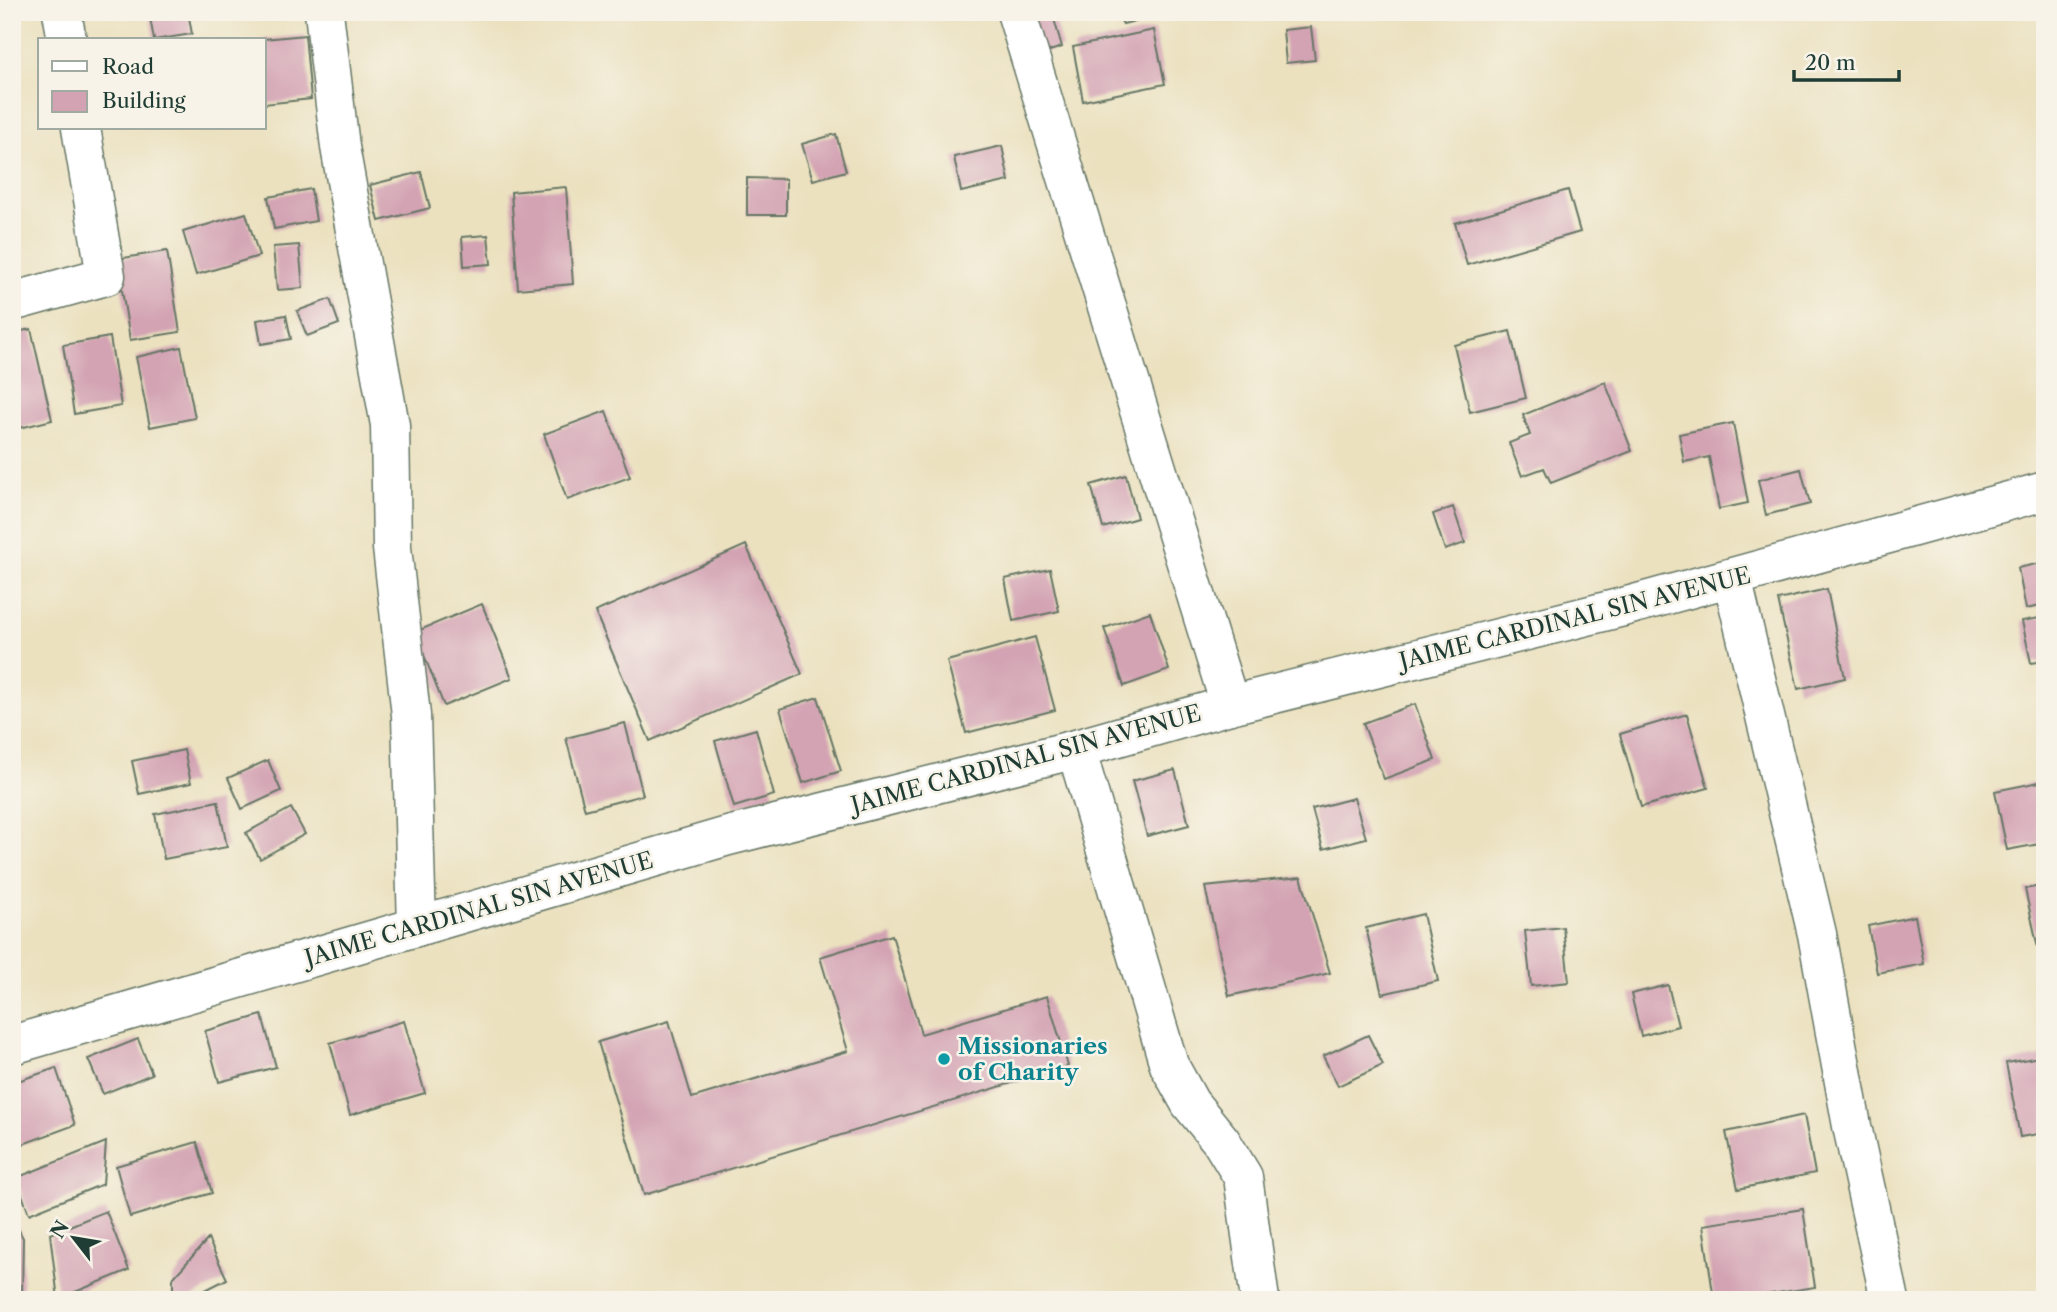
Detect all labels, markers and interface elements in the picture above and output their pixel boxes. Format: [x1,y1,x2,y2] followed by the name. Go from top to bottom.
[38,38,266,130] legend
[1794,38,1899,82] scale bar
[1805,50,1856,75] text: 20 m
[102,54,154,79] text: Road
[102,88,187,113] text: Building
[1393,561,1754,676] street label: JAIME CARDINAL SIN AVENUE
[845,699,1204,820] street label: JAIME CARDINAL SIN AVENUE
[299,846,656,973] street label: JAIME CARDINAL SIN AVENUE
[958,1032,1108,1086] place label: Missionaries of Charity
[936,1051,952,1067] marker: Missionaries of Charity
[38,1204,108,1274] north arrow
[46,1217,74,1243] text: N

